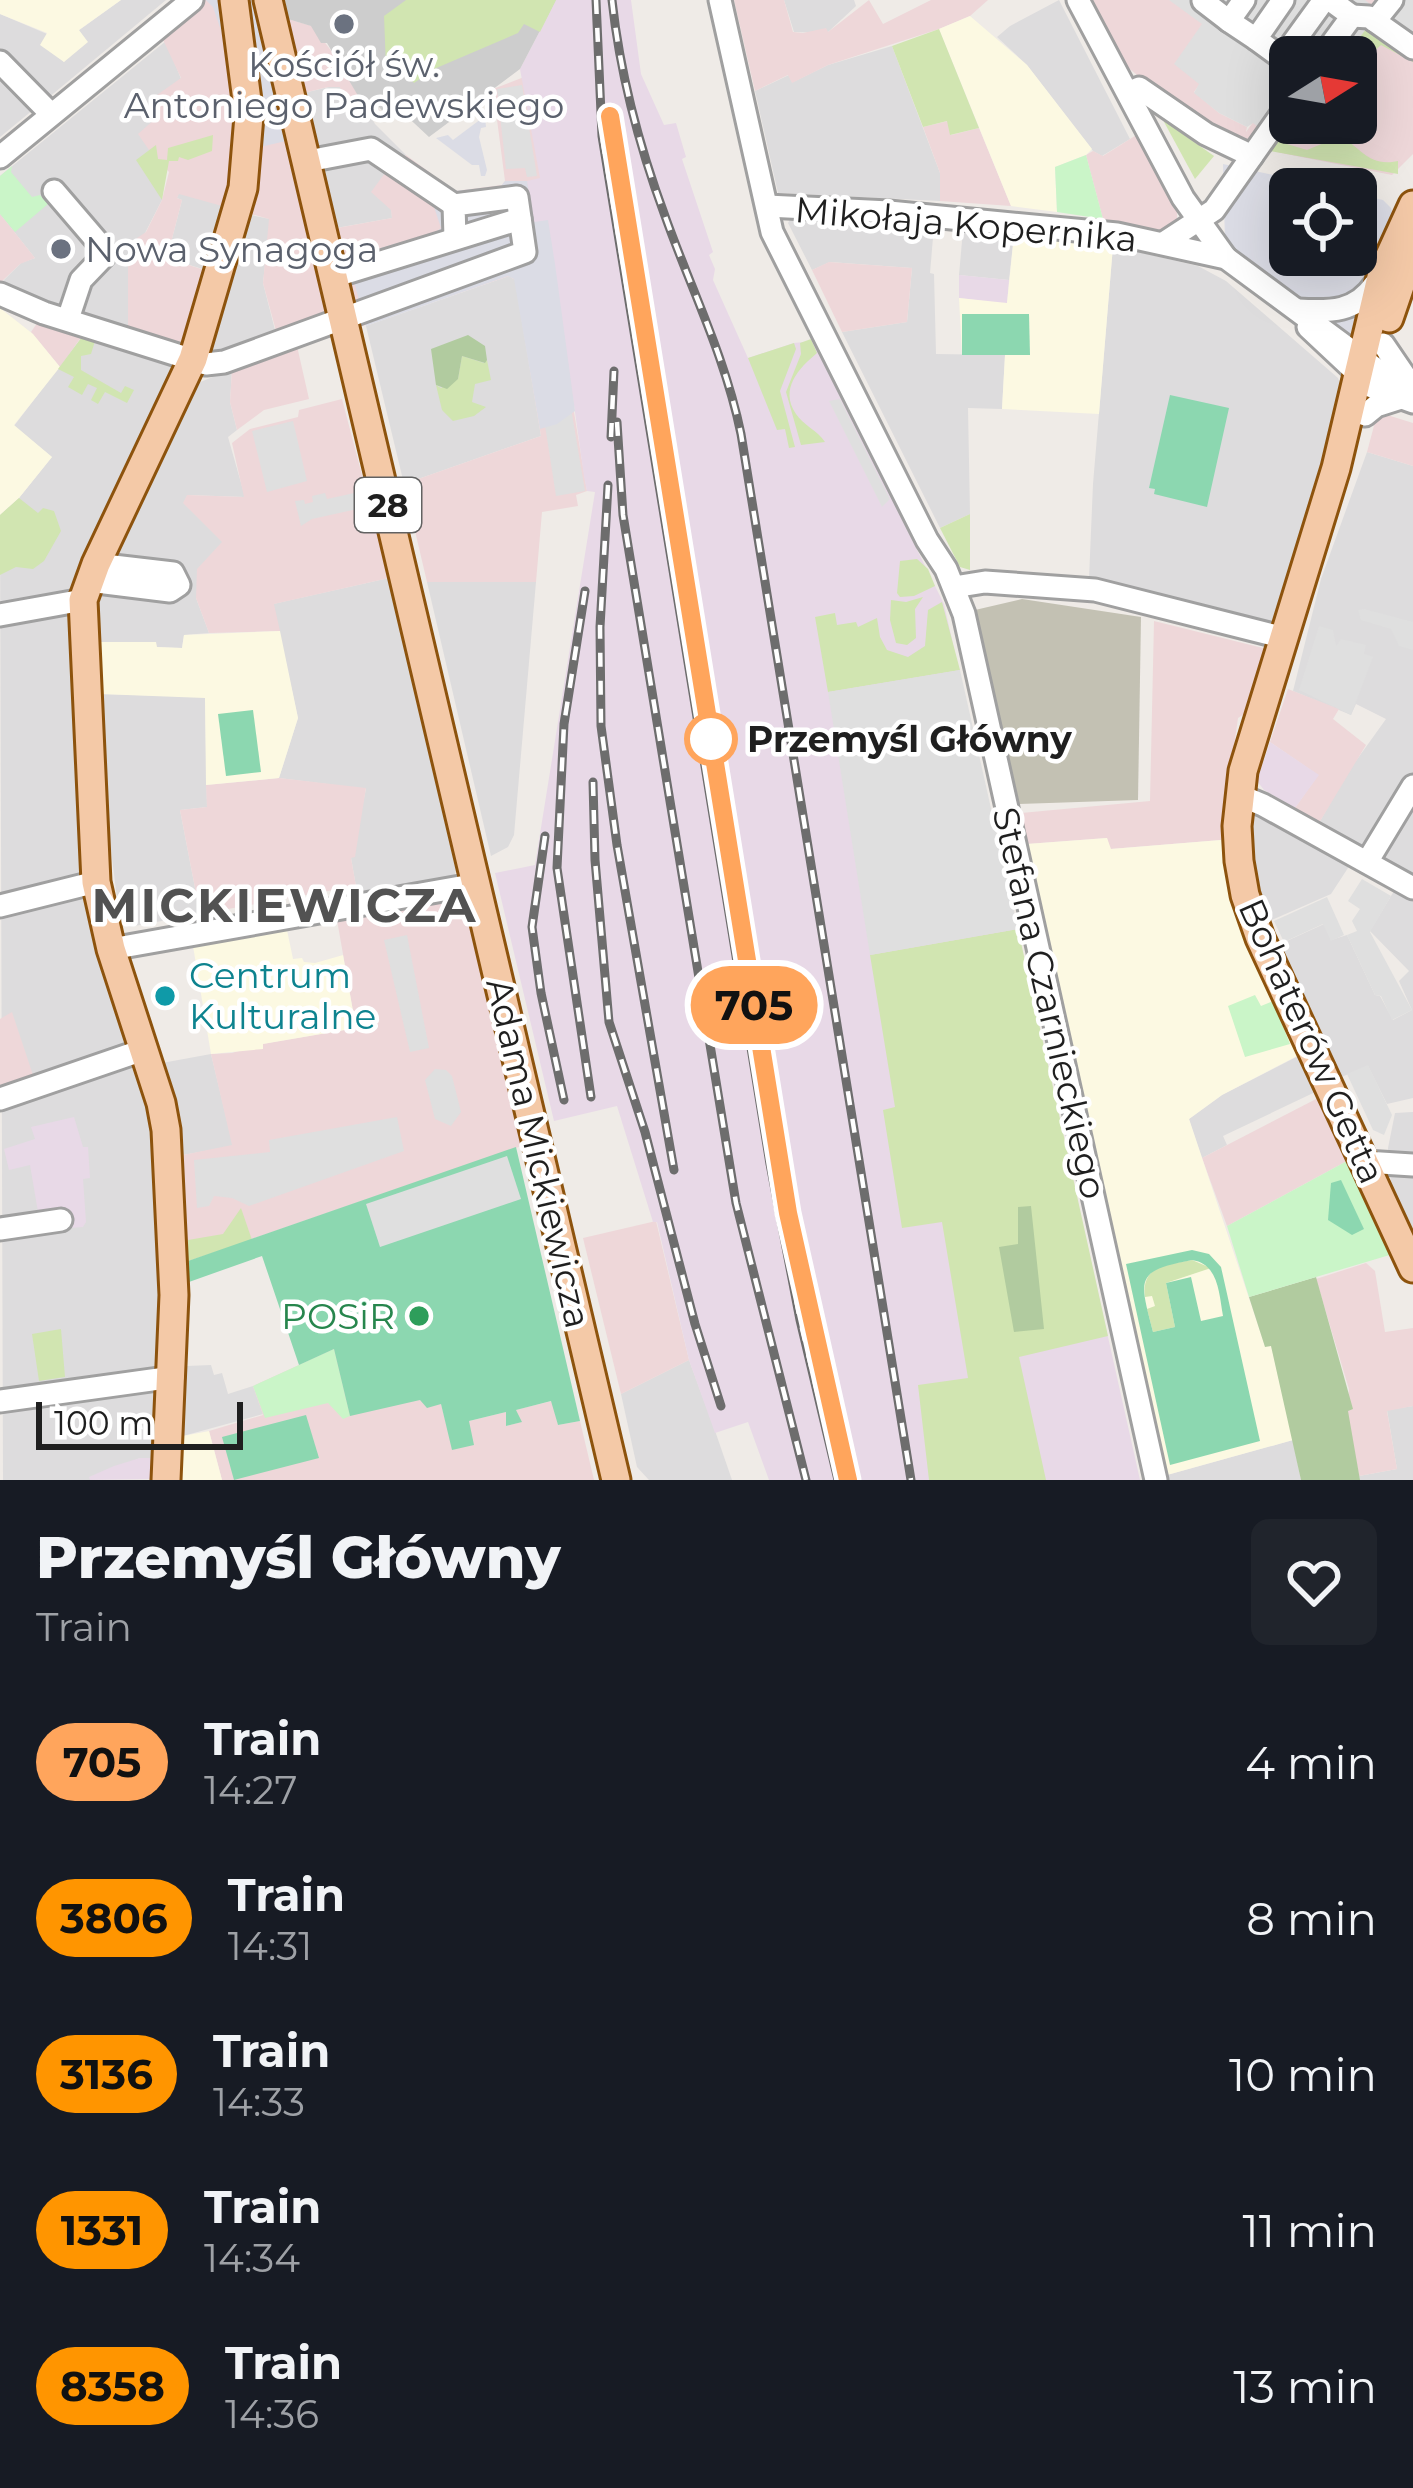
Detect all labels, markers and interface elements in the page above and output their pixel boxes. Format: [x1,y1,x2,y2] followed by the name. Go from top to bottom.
[331,11,357,37] marker: Kościół św. Antoniego Padewskiego
[1269,36,1377,144] north arrow
[1269,36,1377,276] map controls
[124,42,564,127] place label: Kościół św. Antoniego Padewskiego
[1269,168,1377,276] button: locate
[793,187,1139,261] street label: Mikołaja Kopernika
[85,227,378,271] place label: Nowa Synagoga
[48,236,74,262] marker: Nowa Synagoga
[355,478,421,532] road number: 28
[686,714,736,764] marker: Przemyśl Główny
[747,717,1072,761] place label: Przemyśl Główny
[984,803,1116,1203] street label: Stefana Czarnieckiego
[92,876,478,934] district label: MICKIEWICZA
[1229,892,1395,1190] street label: Bohaterów Getta
[189,953,376,1038] place label: Centrum Kulturalne
[685,966,823,1044] line badge: 705
[477,974,601,1332] street label: Adama Mickiewicza
[715,979,793,1031] text: 705
[152,983,178,1009] marker: Centrum Kulturalne
[281,1294,395,1338] place label: POSiR
[406,1303,432,1329] marker: POSiR
[36,1396,243,1449] scale bar
[54,1403,153,1443] text: 100 m
[1251,1519,1377,1645] button: heart
[36,1523,561,1592] text: Przemyśl Główny
[36,1603,132,1651] text: Train
[204,1711,321,1766] text: Train
[1245,1735,1377,1790] text: 4 min
[63,1736,141,1788] text: 705
[204,1766,297,1814] text: 14:27
[228,1867,345,1922] text: Train
[1246,1891,1377,1946] text: 8 min
[60,1892,168,1944] text: 3806
[228,1922,312,1970] text: 14:31
[213,2023,330,2078] text: Train
[1229,2047,1377,2102] text: 10 min
[60,2048,153,2100] text: 3136
[213,2078,305,2126] text: 14:33
[204,2179,321,2234] text: Train
[1242,2203,1377,2258] text: 11 min
[61,2204,143,2256] text: 1331
[204,2234,300,2282] text: 14:34
[225,2335,342,2390] text: Train
[1233,2359,1377,2414] text: 13 min
[60,2360,165,2412] text: 8358
[225,2390,319,2438] text: 14:36

